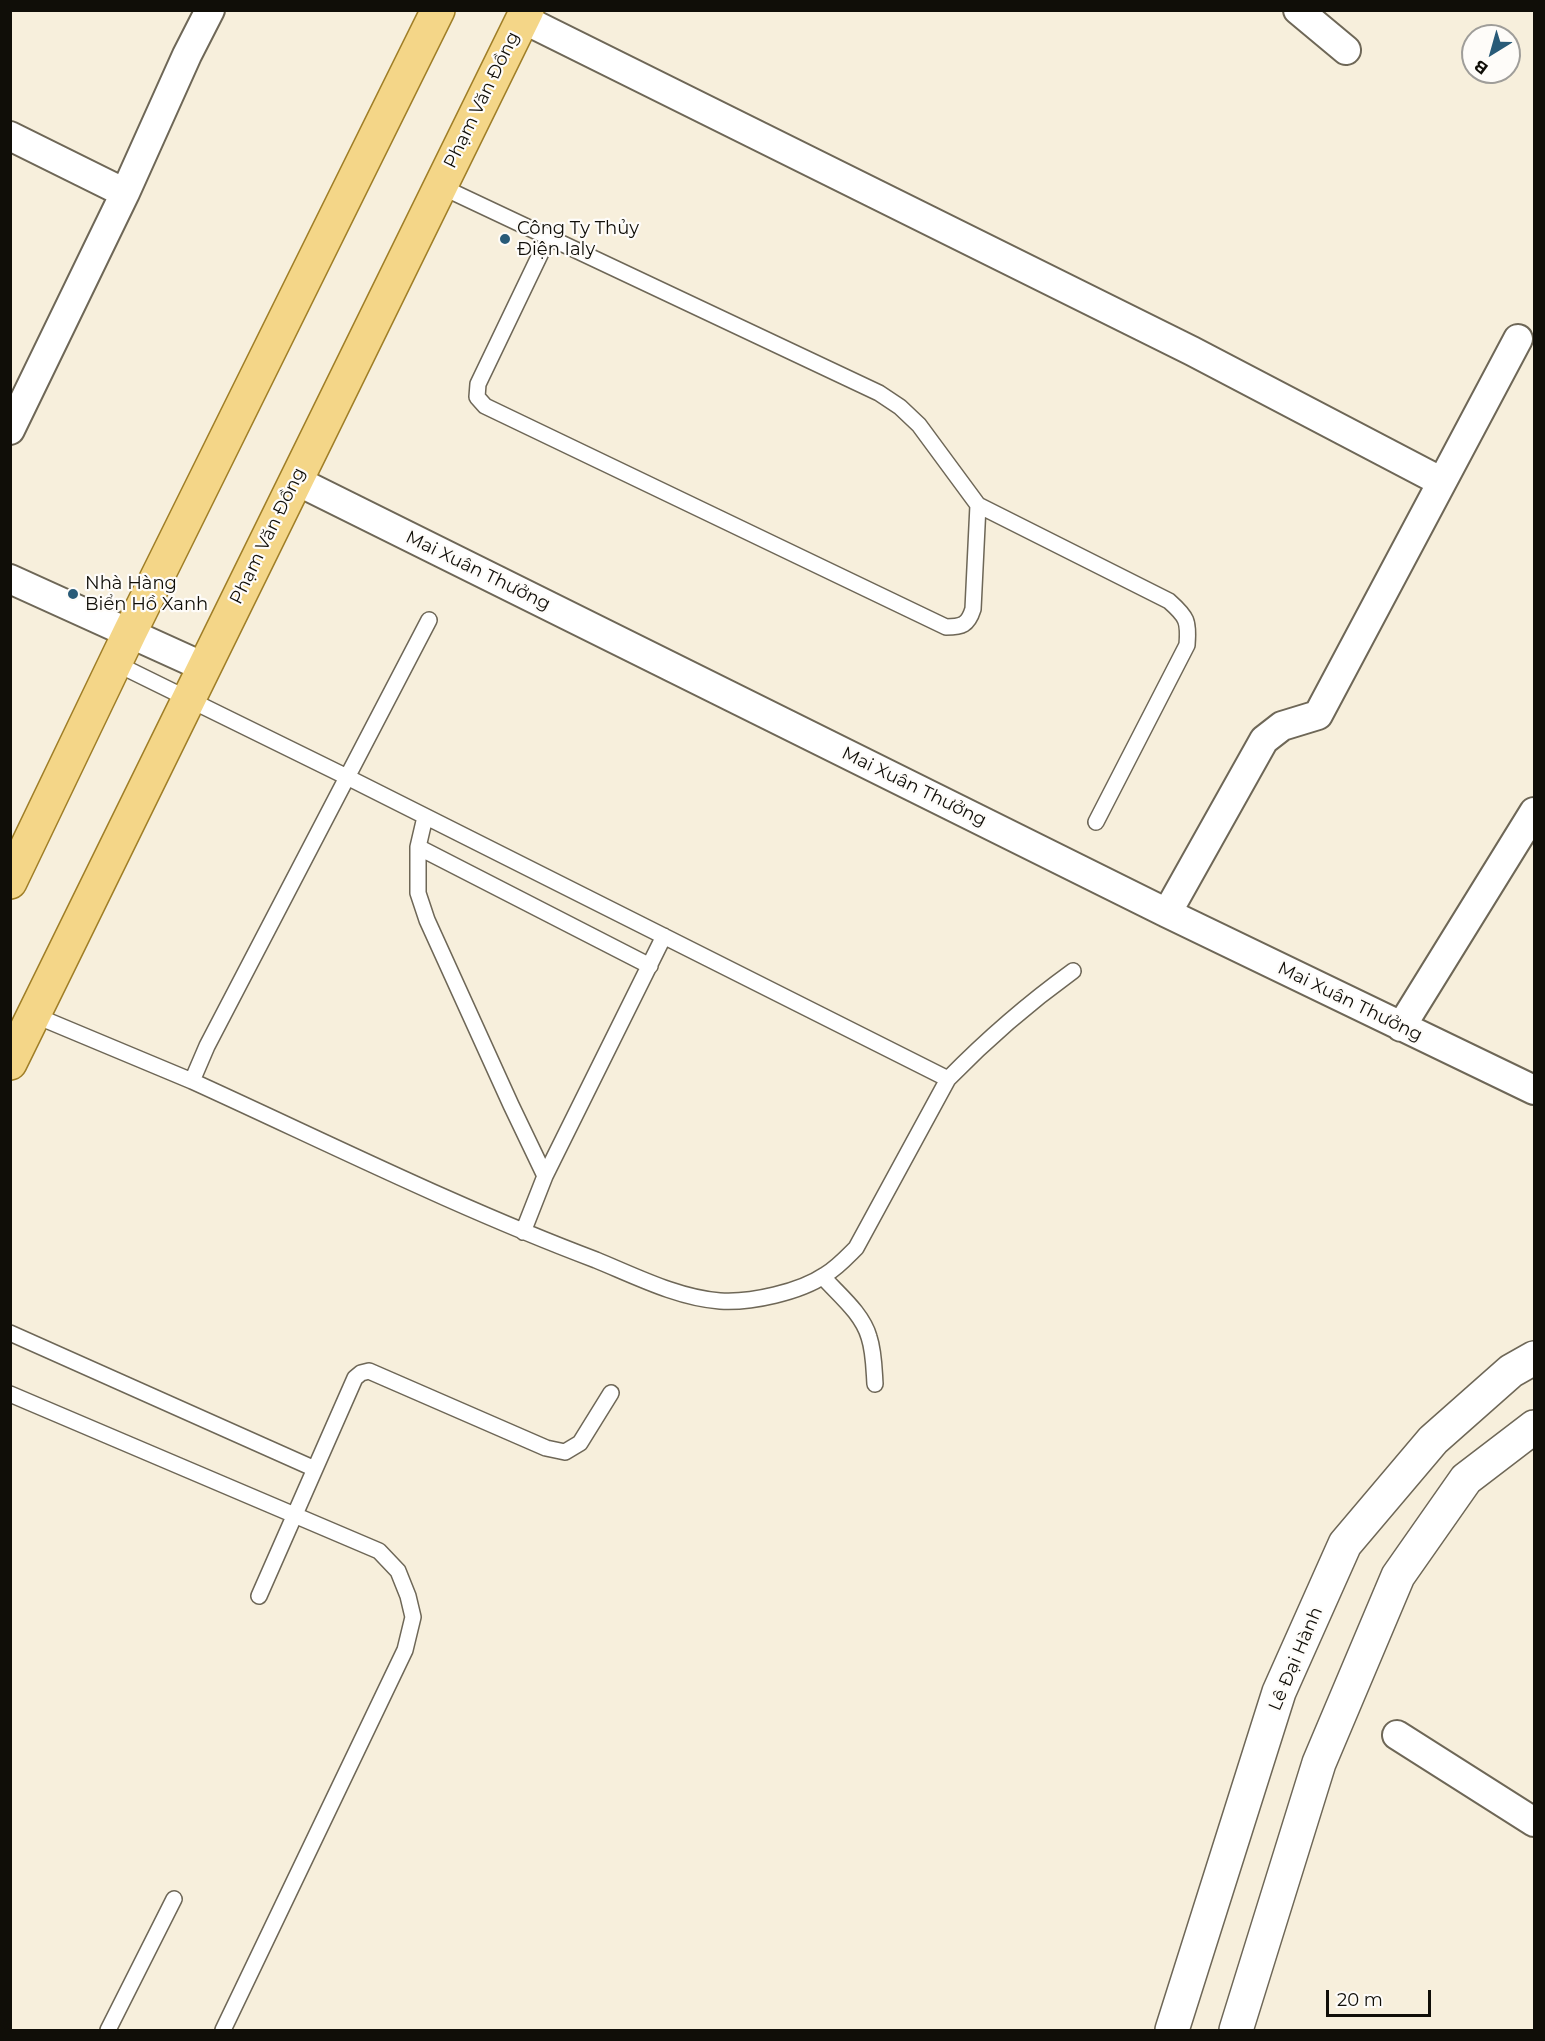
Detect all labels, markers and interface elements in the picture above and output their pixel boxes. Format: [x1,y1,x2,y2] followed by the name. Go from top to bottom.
[1461,24,1521,84] north arrow
[440,28,524,172] street label: Phạm Văn Đồng
[1470,56,1492,78] text: B
[517,218,639,260] place label: Công Ty Thủy Điện Ialy
[498,232,512,246] marker: Công Ty Thủy Điện Ialy
[226,464,310,608] street label: Phạm Văn Đồng
[402,527,554,615] street label: Mai Xuân Thưởng
[85,573,208,616] place label: Nhà Hàng Biển Hồ Xanh
[66,587,80,601] marker: Nhà Hàng Biển Hồ Xanh
[838,743,990,831] street label: Mai Xuân Thưởng
[1274,958,1426,1046] street label: Mai Xuân Thưởng
[1264,1604,1328,1714] street label: Lê Đại Hành
[1329,1978,1434,2016] scale bar
[1337,1989,1383,2011] text: 20 m

